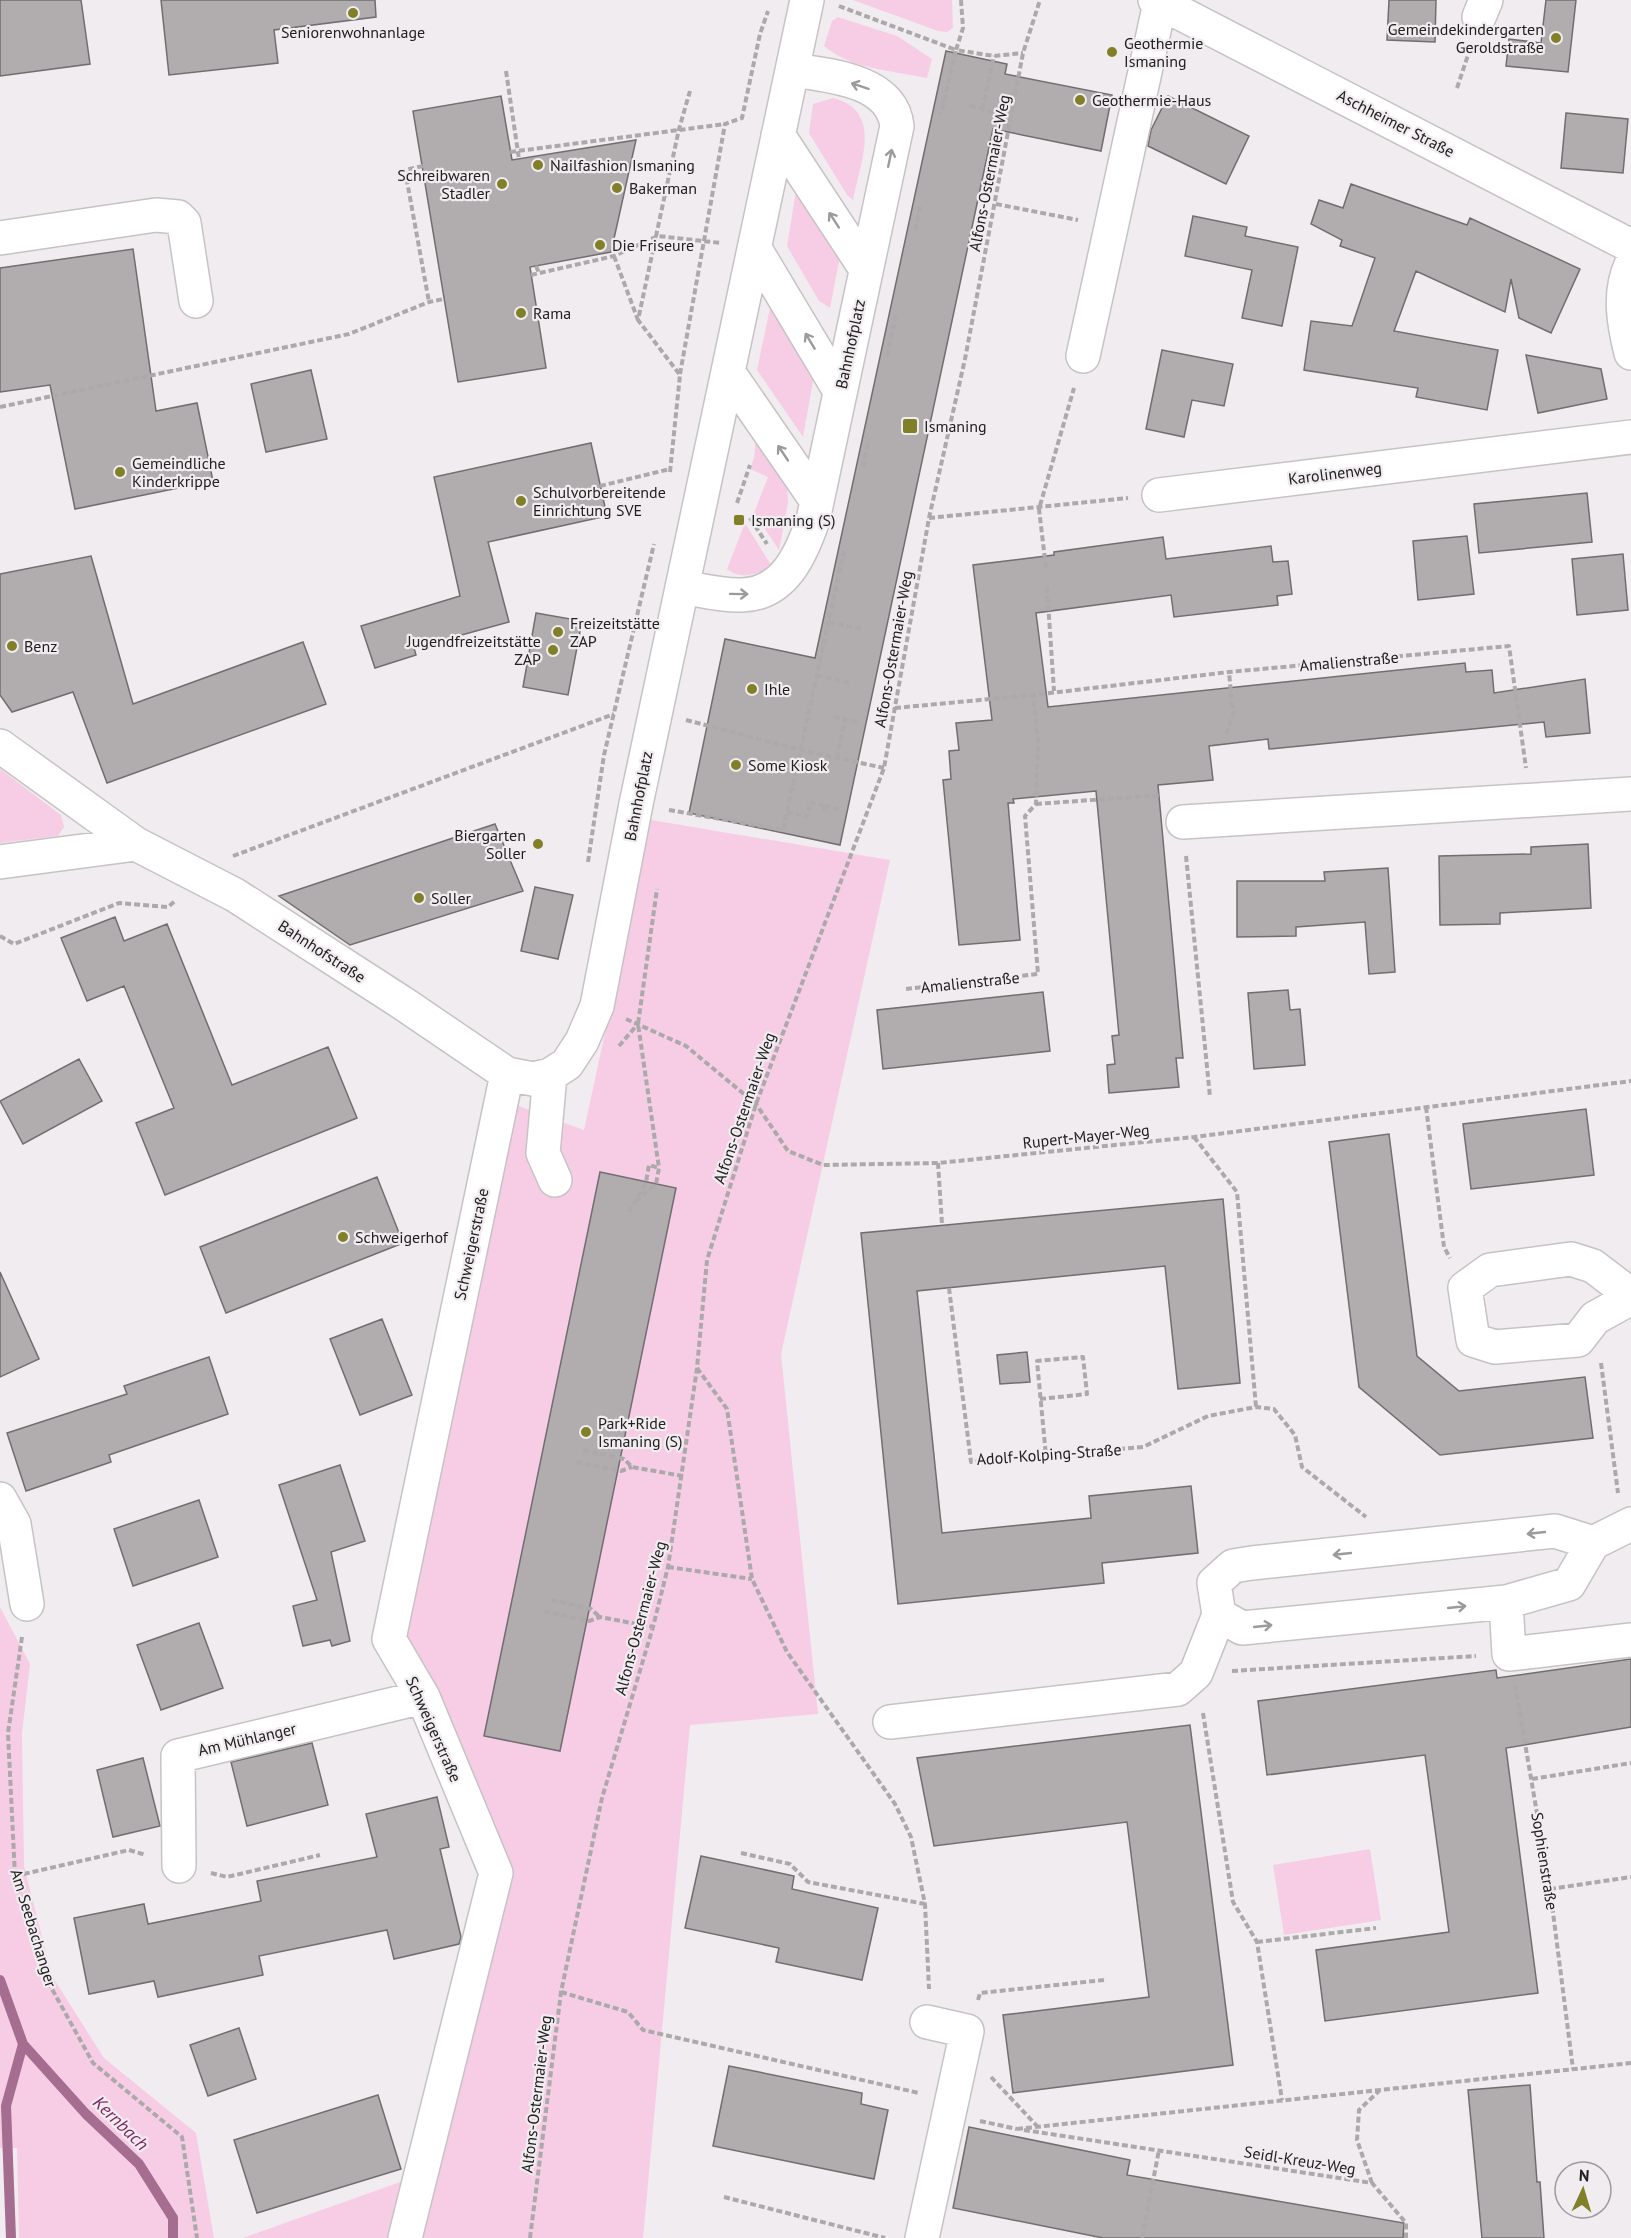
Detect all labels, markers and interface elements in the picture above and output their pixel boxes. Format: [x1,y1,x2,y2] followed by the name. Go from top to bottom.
[346,6,360,20] marker: Seniorenwohnanlage
[1388,19,1544,57] place label: Gemeindekindergarten Geroldstraße
[281,22,425,42] place label: Seniorenwohnanlage
[1549,31,1563,45] marker: Gemeindekindergarten Geroldstraße
[1124,33,1203,71] place label: Geothermie Ismaning
[1105,45,1119,59] marker: Geothermie Ismaning
[851,80,870,91] one-way arrow
[1334,85,1458,161] street label: Aschheimer Straße
[1092,90,1212,110] place label: Geothermie-Haus
[964,93,1014,253] street label: Alfons-Ostermaier-Weg
[1073,93,1087,107] marker: Geothermie-Haus
[884,148,896,167] one-way arrow
[550,155,695,175] place label: Nailfashion Ismaning
[531,158,545,172] marker: Nailfashion Ismaning
[397,165,491,203] place label: Schreibwaren Stadler
[495,177,509,191] marker: Schreibwaren Stadler
[629,178,697,198] place label: Bakerman
[610,181,624,195] marker: Bakerman
[828,212,840,229] one-way arrow
[612,235,694,255] place label: Die Friseure
[593,238,607,252] marker: Die Friseure
[831,297,869,391] street label: Bahnhofplatz
[533,303,571,323] place label: Rama
[514,306,528,320] marker: Rama
[803,333,815,350] one-way arrow
[924,416,987,436] place label: Ismaning
[901,417,919,435] marker: Ismaning
[777,444,790,461] one-way arrow
[132,453,226,491] place label: Gemeindliche Kinderkrippe
[1287,457,1383,489] street label: Karolinenweg
[113,465,127,479] marker: Gemeindliche Kinderkrippe
[533,482,666,520] place label: Schulvorbereitende Einrichtung SVE
[514,494,528,508] marker: Schulvorbereitende Einrichtung SVE
[751,510,835,530] place label: Ismaning (S)
[732,513,746,527] marker: Ismaning (S)
[869,569,917,729] street label: Alfons-Ostermaier-Weg
[729,588,749,600] one-way arrow
[570,613,660,651] place label: Freizeitstätte ZAP
[551,625,565,639] marker: Freizeitstätte ZAP
[406,631,541,669] place label: Jugendfreizeitstätte ZAP
[24,636,57,656] place label: Benz
[5,639,19,653] marker: Benz
[546,643,560,657] marker: Jugendfreizeitstätte ZAP
[1299,647,1399,675] street label: Amalienstraße
[764,679,790,699] place label: Ihle
[745,682,759,696] marker: Ihle
[620,749,656,843] street label: Bahnhofplatz
[748,755,828,775] place label: Some Kiosk
[729,758,743,772] marker: Some Kiosk
[454,825,527,863] place label: Biergarten Soller
[531,837,545,851] marker: Biergarten Soller
[431,888,472,908] place label: Soller
[412,891,426,905] marker: Soller
[275,915,369,987] street label: Bahnhofstraße
[920,967,1020,997] street label: Amalienstraße
[709,1030,779,1186] street label: Alfons-Ostermaier-Weg
[1021,1119,1151,1153] street label: Rupert-Mayer-Weg
[449,1186,493,1302] street label: Schweigerstraße
[355,1227,449,1247] place label: Schweigerhof
[336,1230,350,1244] marker: Schweigerhof
[598,1413,682,1451] place label: Park+Ride Ismaning (S)
[579,1425,593,1439] marker: Park+Ride Ismaning (S)
[976,1439,1122,1469] street label: Adolf-Kolping-Straße
[1527,1527,1547,1538] one-way arrow
[610,1539,670,1697] street label: Alfons-Ostermaier-Weg
[1333,1548,1353,1559] one-way arrow
[1447,1601,1466,1612] one-way arrow
[1252,1620,1272,1631] one-way arrow
[402,1673,466,1785] street label: Schweigerstraße
[196,1718,299,1760] street label: Am Mühlanger
[1527,1811,1563,1911] street label: Sophienstraße
[7,1866,62,1990] street label: Am Seebachanger
[516,2014,556,2174] street label: Alfons-Ostermaier-Weg
[88,2091,154,2155] water label: Kernbach
[1243,2141,1357,2179] street label: Seidl-Kreuz-Weg
[1553,2160,1613,2220] north arrow
[1578,2165,1590,2185] text: N

